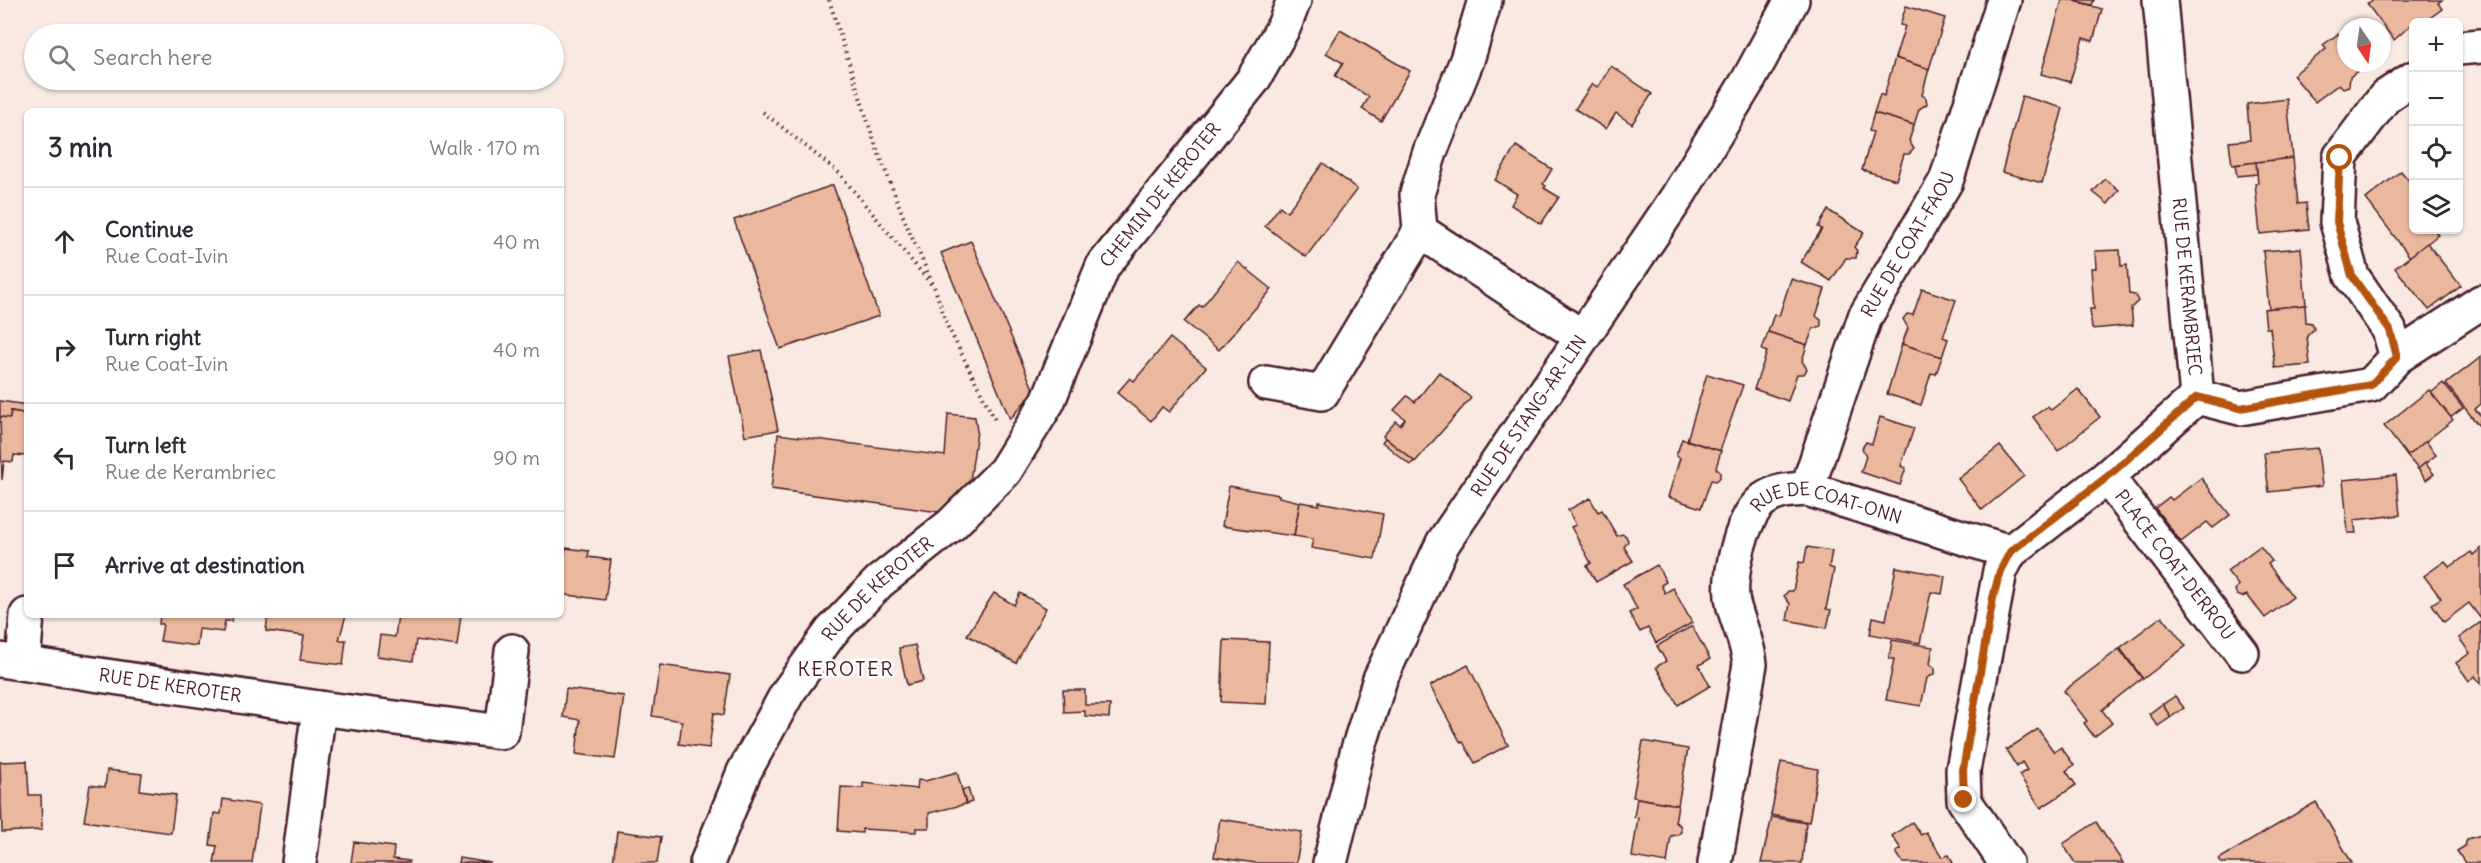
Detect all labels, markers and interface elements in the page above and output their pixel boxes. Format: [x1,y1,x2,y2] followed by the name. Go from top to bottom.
[2337,18,2391,72] north arrow
[2409,18,2463,234] map controls
[2409,18,2463,72] button: +
[24,24,564,90] search box
[45,41,78,74] icon: search
[93,43,212,71] text: Search here
[2409,72,2463,126] button: −
[1094,117,1225,272] street label: CHEMIN DE KEROTER
[2409,126,2463,180] button: locate
[48,131,113,164] text: 3 min
[429,135,540,160] text: Walk · 170 m
[2326,144,2352,170] route start
[1855,169,1959,321] street label: RUE DE COAT-FAOU
[2409,180,2463,234] button: layers
[2167,197,2207,377] street label: RUE DE KERAMBRIEC
[105,215,194,243] text: Continue
[48,225,81,258] icon: ahead
[493,229,540,254] text: 40 m
[105,243,228,268] text: Rue Coat-Ivin
[105,323,201,351] text: Turn right
[1466,331,1591,501] street label: RUE DE STANG-AR-LIN
[48,333,81,366] icon: right
[493,337,540,362] text: 40 m
[105,351,228,376] text: Rue Coat-Ivin
[105,431,186,459] text: Turn left
[48,441,81,474] icon: left
[493,445,540,470] text: 90 m
[105,459,276,484] text: Rue de Kerambriec
[1745,477,1905,529] text: RUE DE COAT-ONN
[2110,485,2240,645] street label: PLACE COAT-DERROU
[1752,505,1910,533] street label: RUE DE COAT-ONN
[816,531,938,645] street label: RUE DE KEROTER
[48,549,81,582] icon: arrive
[105,551,305,579] text: Arrive at destination
[798,656,894,681] district label: KEROTER
[97,663,243,707] street label: RUE DE KEROTER
[1950,786,1976,812] route end

